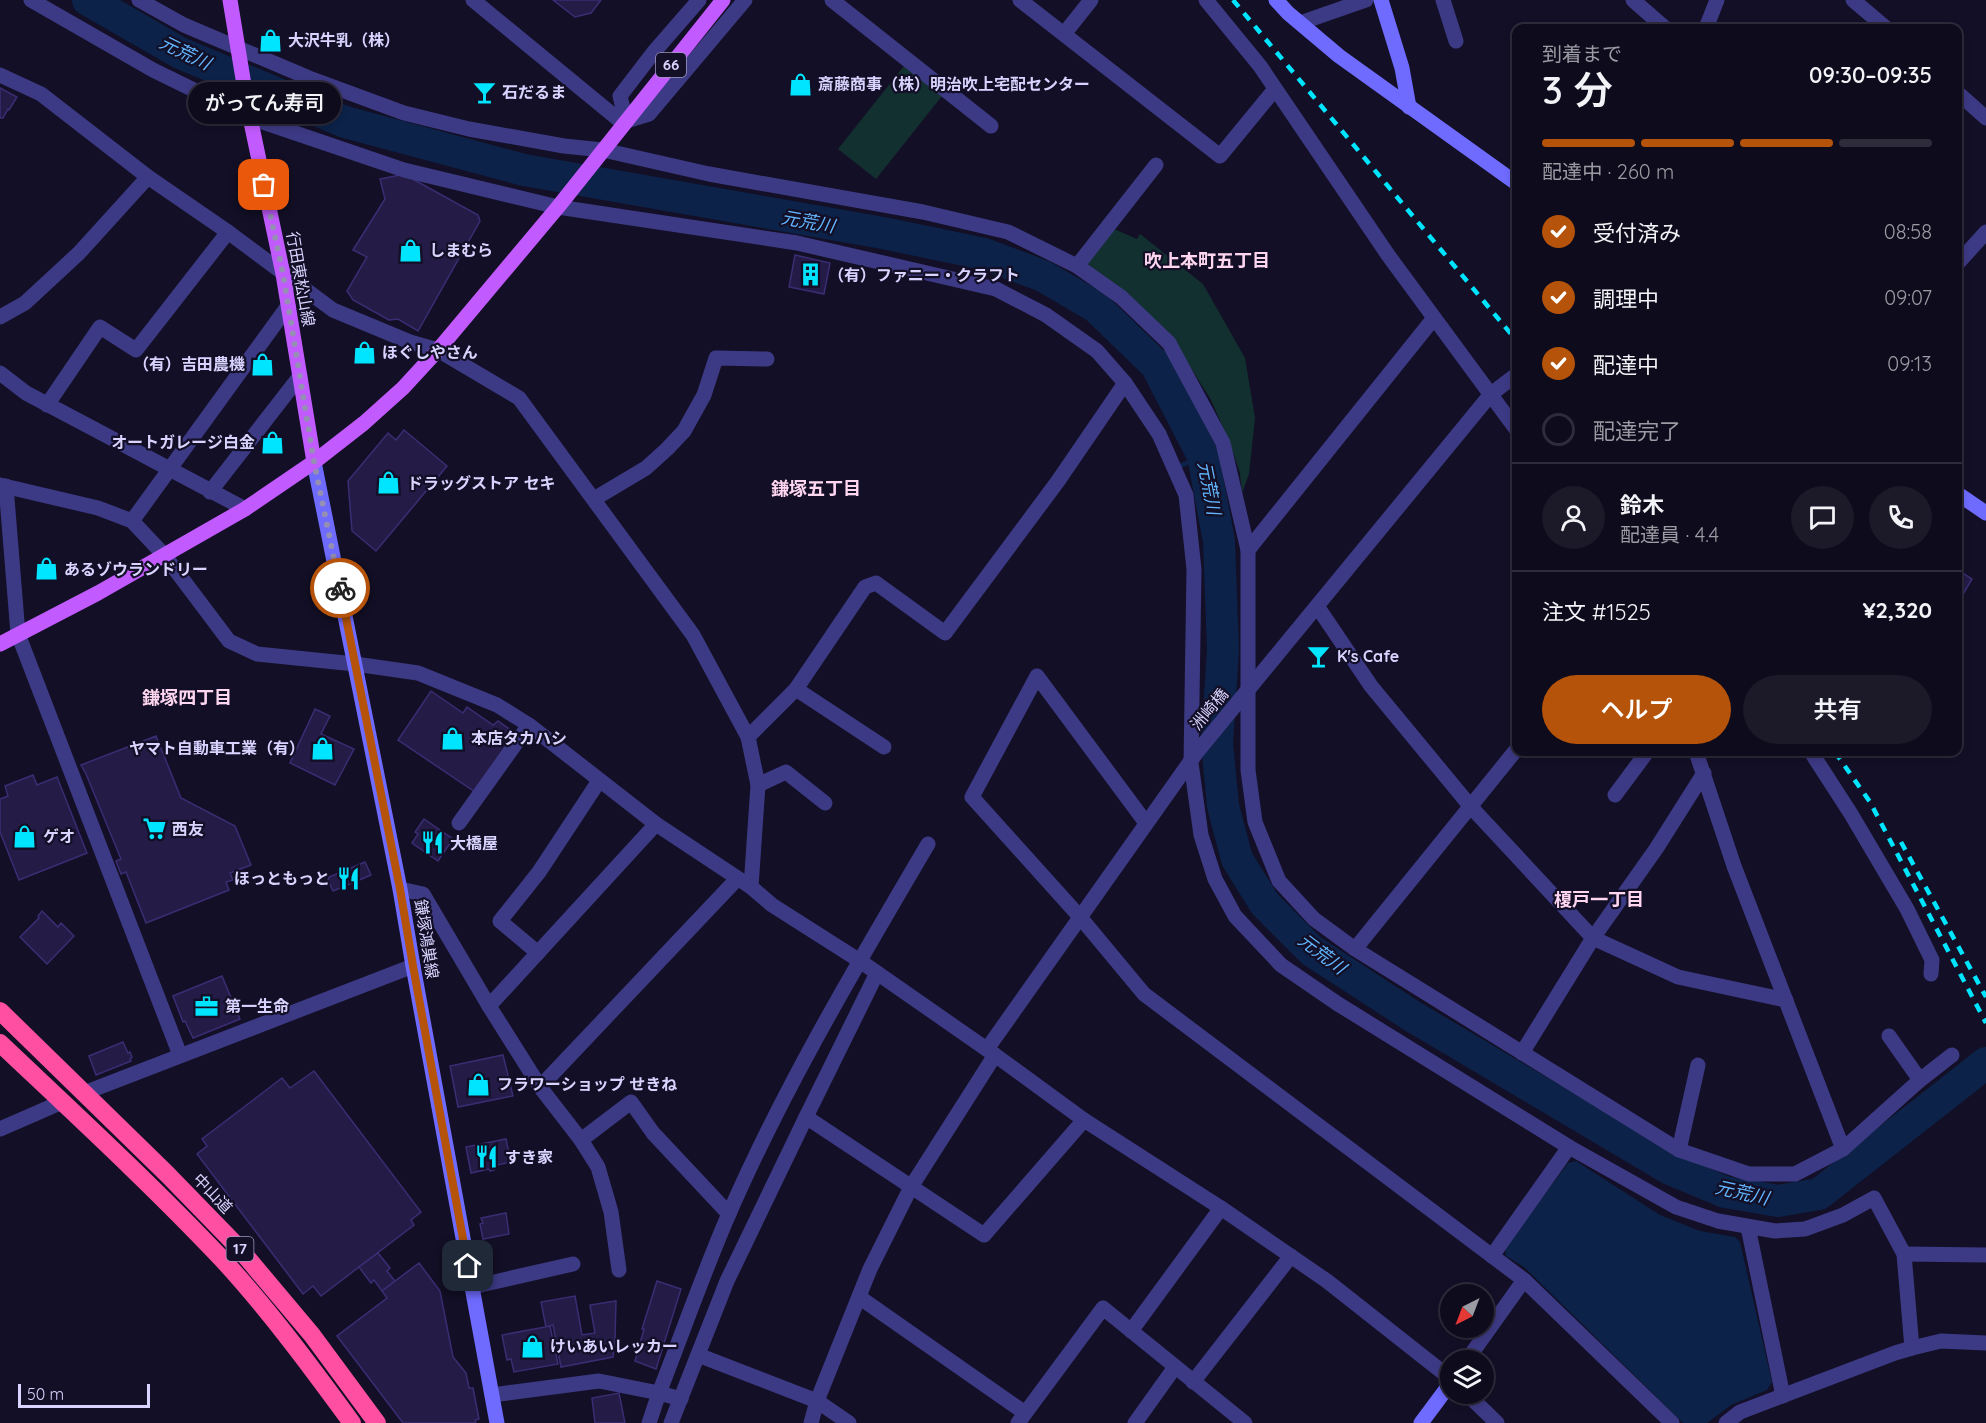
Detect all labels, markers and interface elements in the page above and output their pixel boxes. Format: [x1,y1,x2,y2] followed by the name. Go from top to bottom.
[257,27,283,53] shop icon: 大沢牛乳（株）
[156,30,216,76] water label: 元荒川
[288,30,400,50] place label: 大沢牛乳（株）
[1542,41,1622,66] text: 到着まで
[656,53,686,77] road number: 66
[1809,61,1932,89] text: 09:30–09:35
[1542,65,1613,114] text: 3 分
[787,71,813,97] shop icon: 斎藤商事（株）明治吹上宅配センター
[818,74,1090,94] place label: 斎藤商事（株）明治吹上宅配センター
[471,79,497,105] bar icon: 石だるま
[502,82,566,102] place label: 石だるま
[188,83,340,125] callout: がってん寿司
[205,90,324,115] text: がってん寿司
[238,159,289,210] pin
[1542,159,1674,184] text: 配達中 · 260 m
[247,168,280,201] icon: bag
[780,205,839,238] water label: 元荒川
[1542,215,1575,248] icon: check
[1593,219,1681,247] text: 受付済み
[1884,219,1932,244] text: 08:58
[283,230,319,328] street label: 行田東松山線
[398,237,424,263] shop icon: しまむら
[429,240,493,260] place label: しまむら
[1144,249,1270,272] district label: 吹上本町五丁目
[797,262,823,288] building icon: （有）ファニー・クラフト
[828,265,1020,285] place label: （有）ファニー・クラフト
[1542,281,1575,314] icon: check
[1593,285,1659,313] text: 調理中
[1884,285,1932,310] text: 09:07
[351,339,377,365] shop icon: ほぐしやさん
[382,342,478,362] place label: ほぐしやさん
[1542,347,1575,380] icon: check
[250,351,276,377] shop icon: （有）吉田農機
[1593,351,1659,379] text: 配達中
[1887,351,1932,376] text: 09:13
[133,354,245,374] place label: （有）吉田農機
[1593,417,1681,445] text: 配達完了
[260,429,286,455] shop icon: オートガレージ白金
[111,432,255,452] place label: オートガレージ白金
[1193,459,1226,519] water label: 元荒川
[376,470,402,496] shop icon: ドラッグストア セキ
[407,473,555,493] place label: ドラッグストア セキ
[771,477,861,500] district label: 鎌塚五丁目
[1542,486,1605,549] button: person
[1791,486,1854,549] button: chat
[1869,486,1932,549] button: phone
[1620,491,1664,519] text: 鈴木
[1620,522,1719,547] text: 配達員 · 4.4
[33,556,59,582] shop icon: あるゾウランドリー
[310,558,370,618] courier
[64,559,208,579] place label: あるゾウランドリー
[324,572,357,605] icon: bike
[1862,596,1932,624] text: ¥2,320
[1542,598,1651,626] text: 注文 #1525
[1306,643,1332,669] bar icon: K's Cafe
[1337,646,1399,666] place label: K's Cafe
[1542,675,1731,744] button: ヘルプ
[1743,675,1932,744] button: 共有
[1186,684,1232,734] street label: 洲崎橋
[142,686,232,709] district label: 鎌塚四丁目
[440,725,466,751] shop icon: 本店タカハシ
[471,728,567,748] place label: 本店タカハシ
[310,735,336,761] shop icon: ヤマト自動車工業（有）
[129,738,305,758] place label: ヤマト自動車工業（有）
[141,816,167,842] supermarket icon: 西友
[172,819,204,839] place label: 西友
[12,823,38,849] shop icon: ゲオ
[43,826,75,846] place label: ゲオ
[419,830,445,856] restaurant icon: 大橋屋
[450,833,498,853] place label: 大橋屋
[335,865,361,891] restaurant icon: ほっともっと
[234,868,330,888] place label: ほっともっと
[1554,888,1644,911] district label: 榎戸一丁目
[411,898,443,980] street label: 鎌塚鴻巣線
[1294,928,1352,980] water label: 元荒川
[194,993,220,1019] office icon: 第一生命
[225,996,289,1016] place label: 第一生命
[466,1071,492,1097] shop icon: フラワーショップ せきね
[497,1074,677,1094] place label: フラワーショップ せきね
[474,1144,500,1170] restaurant icon: すき家
[505,1147,553,1167] place label: すき家
[189,1169,237,1217] street label: 中山道
[1713,1175,1773,1210] water label: 元荒川
[226,1237,254,1261] road number: 17
[442,1240,493,1291] pin
[451,1249,484,1282] icon: home
[1440,1284,1494,1338] north arrow
[1440,1284,1494,1404] map controls
[519,1333,545,1359] shop icon: けいあいレッカー
[550,1336,678,1356] place label: けいあいレッカー
[1440,1350,1494,1404] button: layers
[18,1381,150,1408] scale bar
[27,1384,64,1404] text: 50 m

